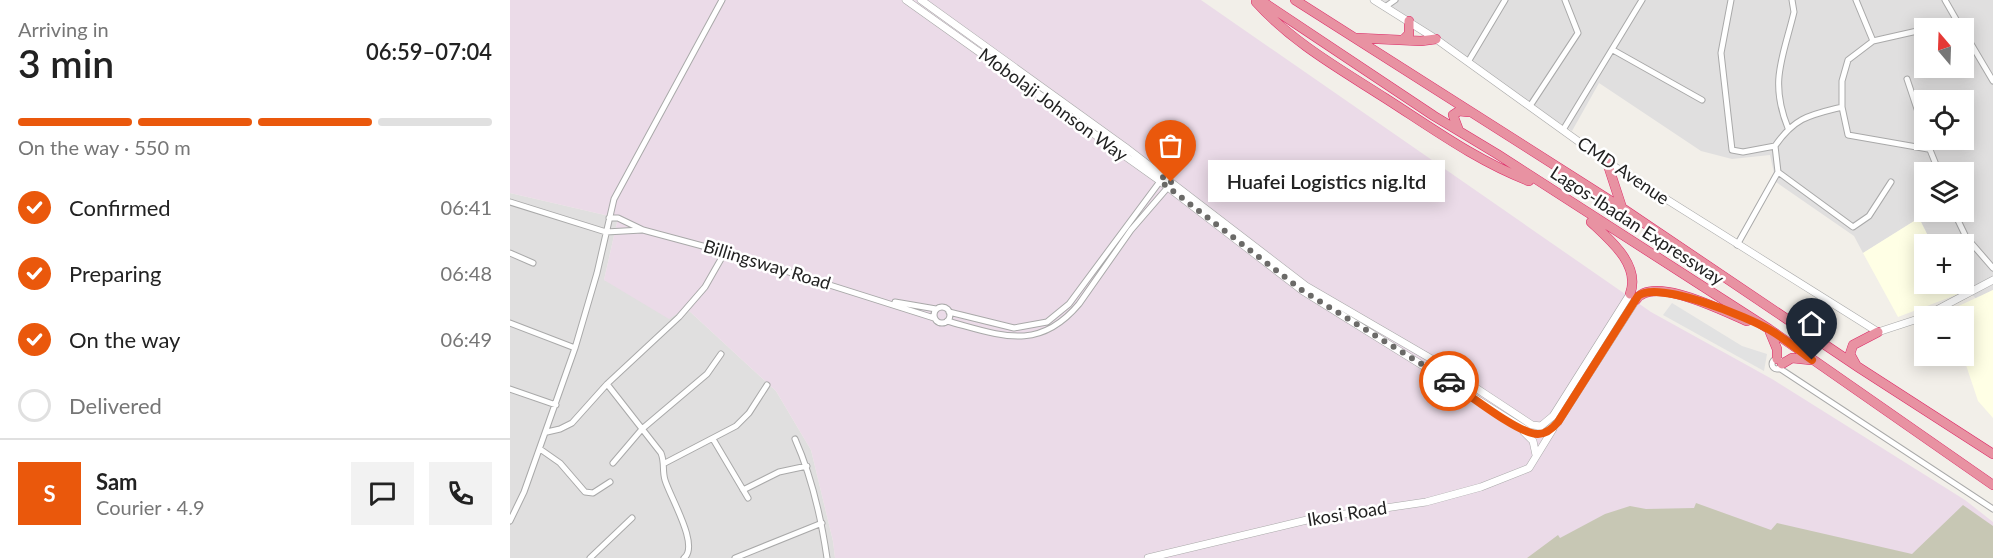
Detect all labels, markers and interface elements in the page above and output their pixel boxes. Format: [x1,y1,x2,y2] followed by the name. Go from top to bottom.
[18,17,109,41] text: Arriving in
[1914,18,1974,78] north arrow
[1914,18,1974,366] map controls
[366,38,492,65] text: 06:59–07:04
[18,40,114,86] text: 3 min
[975,43,1133,166] street label: Mobolaji Johnson Way
[1914,90,1974,150] button: locate
[1145,120,1196,182] pin
[1154,129,1187,162] icon: bag
[1573,131,1674,209] street label: CMD Avenue
[18,135,191,159] text: On the way · 550 m
[1207,161,1444,203] callout: Huafei Logistics nig.ltd
[1547,161,1729,290] street label: Lagos-Ibadan Expressway
[1914,162,1974,222] button: layers
[1227,169,1426,193] text: Huafei Logistics nig.ltd
[18,191,51,224] icon: check
[69,194,171,221] text: Confirmed
[441,195,492,219] text: 06:41
[701,234,834,294] street label: Billingsway Road
[1914,234,1974,294] button: +
[18,257,51,290] icon: check
[69,260,161,287] text: Preparing
[441,261,492,285] text: 06:48
[1786,298,1837,360] pin
[1914,306,1974,366] button: −
[1795,307,1828,340] icon: home
[18,323,51,356] icon: check
[69,326,180,353] text: On the way
[441,327,492,351] text: 06:49
[1419,351,1479,411] courier
[1433,365,1466,398] icon: car
[69,392,162,419] text: Delivered
[351,462,414,525] button: chat
[429,462,492,525] button: phone
[96,468,138,495] text: Sam
[43,480,56,507] text: S
[96,495,205,519] text: Courier · 4.9
[1305,496,1388,530] street label: Ikosi Road

